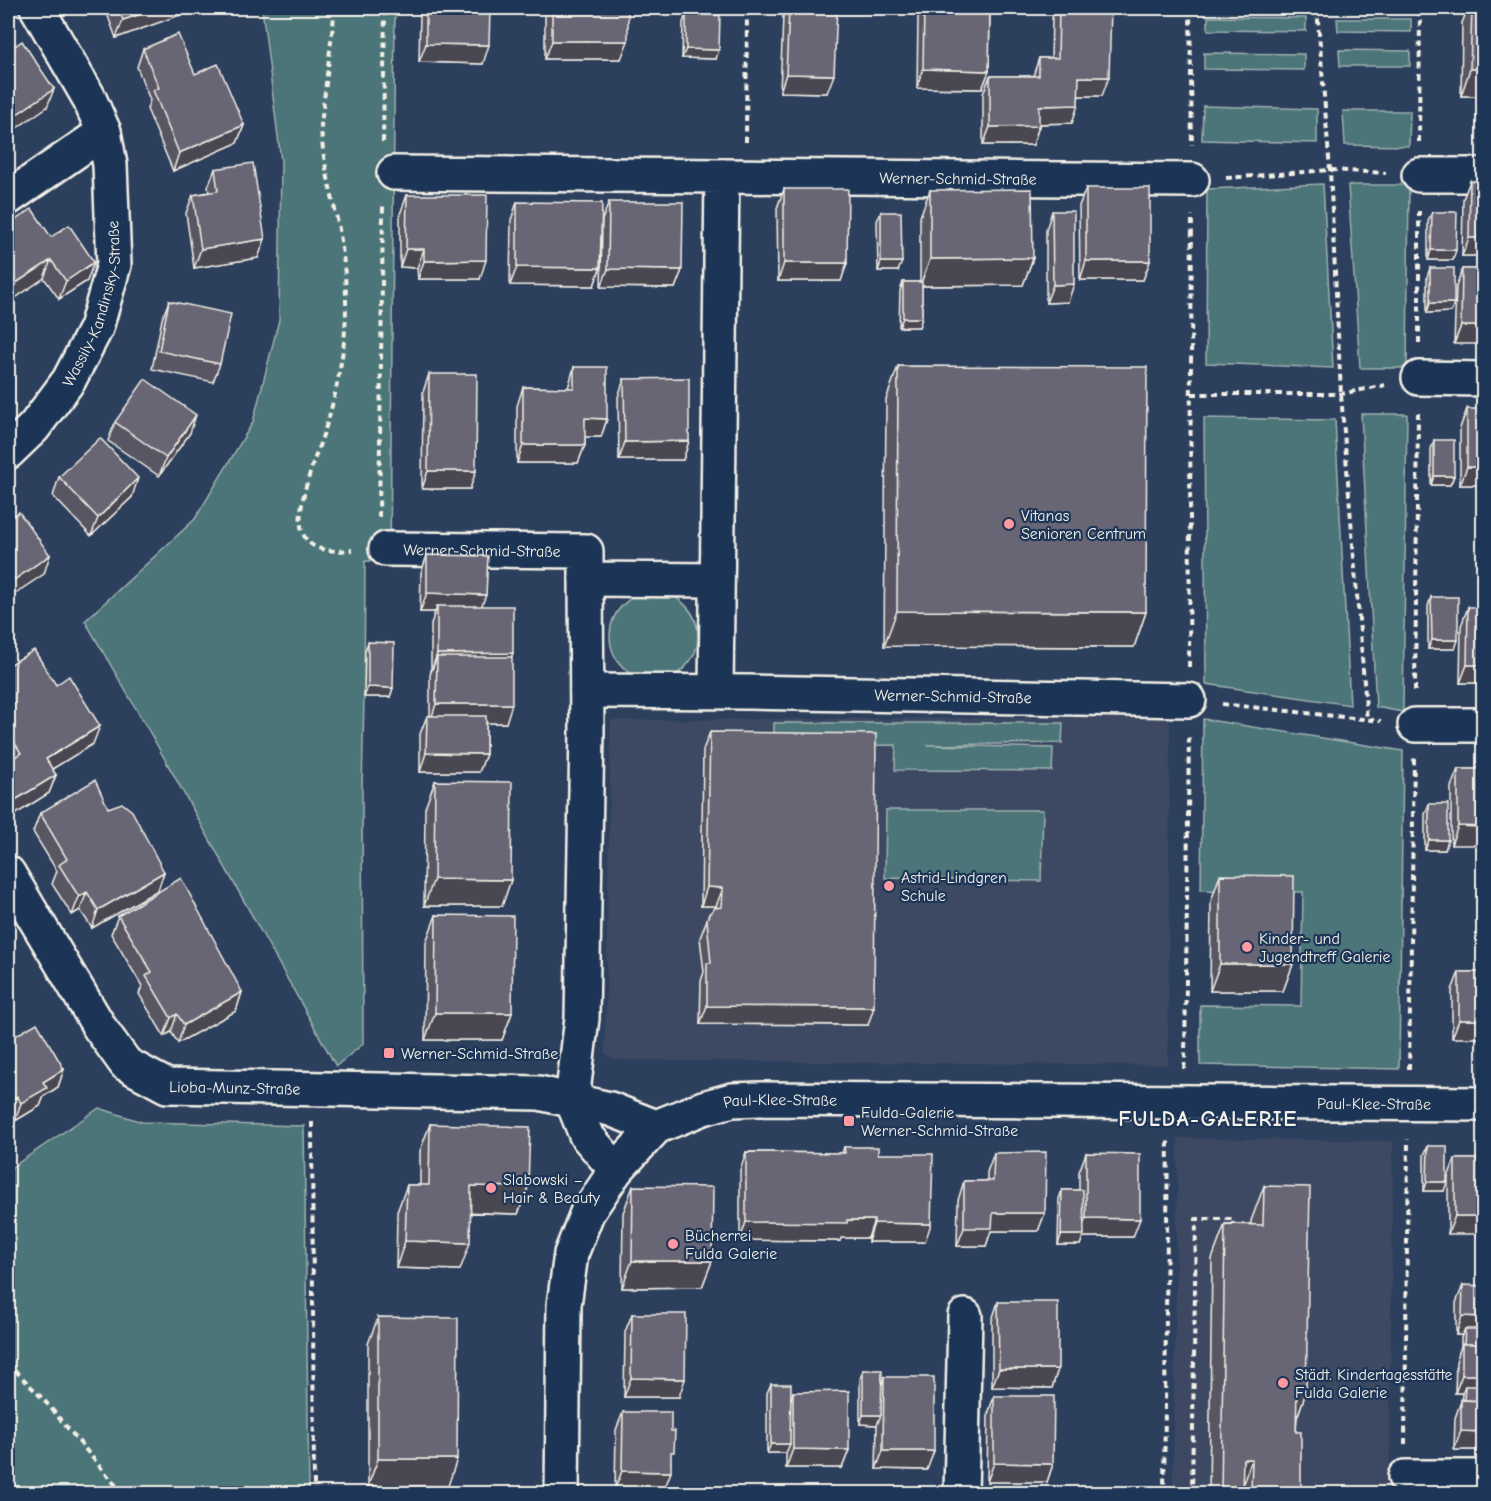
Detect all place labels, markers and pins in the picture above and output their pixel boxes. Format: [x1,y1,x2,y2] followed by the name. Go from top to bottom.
[1021,507,1146,543] place label: Vitanas Senioren Centrum
[1002,517,1016,531] marker: Vitanas Senioren Centrum
[901,869,1007,905] place label: Astrid-Lindgren Schule
[882,879,896,893] marker: Astrid-Lindgren Schule
[1259,930,1390,966] place label: Kinder- und Jugendtreff Galerie
[1240,940,1254,954] marker: Kinder- und Jugendtreff Galerie
[401,1045,558,1063] place label: Werner-Schmid-Straße
[382,1046,396,1060] marker: Werner-Schmid-Straße
[861,1104,1018,1140] place label: Fulda-Galerie Werner-Schmid-Straße
[842,1114,856,1128] marker: Fulda-Galerie Werner-Schmid-Straße
[503,1171,601,1207] place label: Slabowski – Hair & Beauty
[484,1181,498,1195] marker: Slabowski – Hair & Beauty
[685,1227,777,1263] place label: Bücherrei Fulda Galerie
[666,1237,680,1251] marker: Bücherrei Fulda Galerie
[1295,1366,1453,1402] place label: Städt. Kindertagesstätte Fulda Galerie
[1276,1376,1290,1390] marker: Städt. Kindertagesstätte Fulda Galerie

